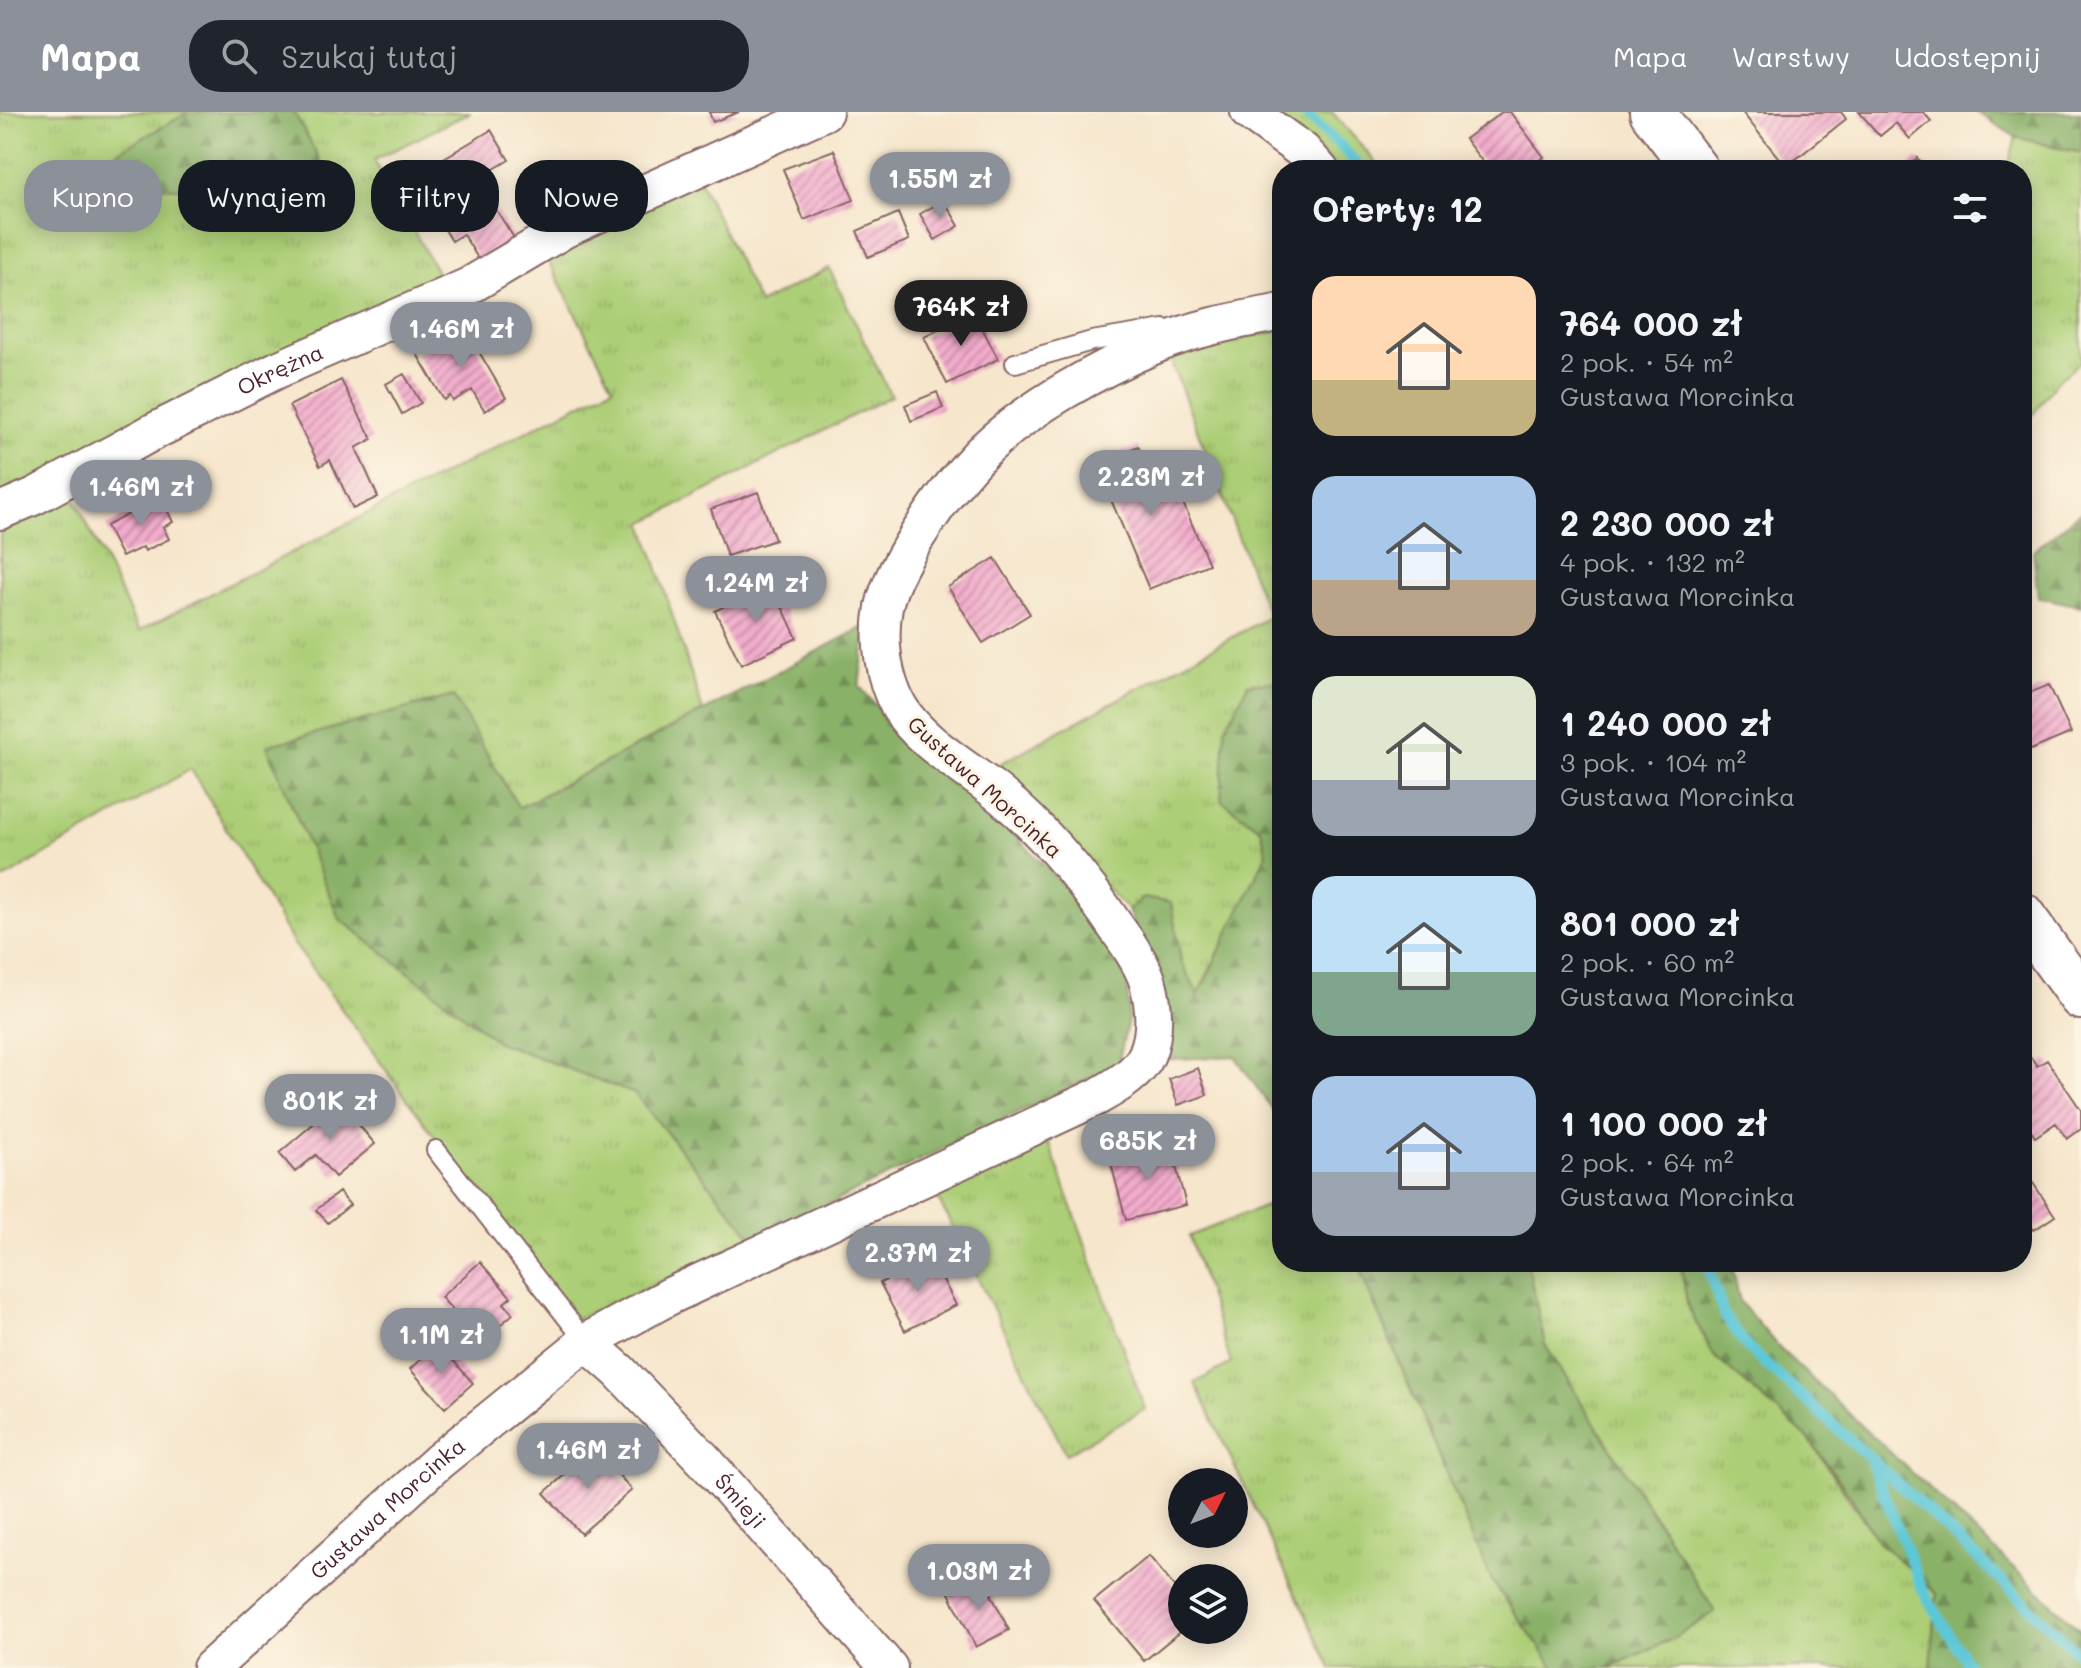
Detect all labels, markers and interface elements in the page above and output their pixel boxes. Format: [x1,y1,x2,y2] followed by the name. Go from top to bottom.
[189,20,749,92] search box
[40,31,141,81] text: Mapa
[217,34,261,78] icon: search
[281,36,457,76] text: Szukaj tutaj
[1613,38,1688,74] text: Mapa
[1732,38,1850,74] text: Warstwy
[1894,38,2041,74] text: Udostępnij
[857,152,1023,220] pin: 1.55M zł
[24,160,162,232] chip: Kupno
[178,160,355,232] chip: Wynajem
[371,160,499,232] chip: Filtry
[515,160,648,232] chip: Nowe
[888,161,992,195] text: 1.55M zł
[1312,186,1483,231] text: Oferty: 12
[1948,186,1992,230] icon: filters
[887,280,1035,348] pin: 764K zł
[912,289,1010,323] text: 764K zł
[1560,300,1743,345] text: 764 000 zł
[378,302,544,370] pin: 1.46M zł
[1376,308,1472,404] icon: home
[408,311,514,345] text: 1.46M zł
[232,337,328,402] street label: Okrężna
[1560,345,1733,379] text: 2 pok. · 54 m²
[1560,379,1795,413] text: Gustawa Morcinka
[1068,450,1234,518] pin: 2.23M zł
[1097,459,1205,493] text: 2.23M zł
[58,460,224,528] pin: 1.46M zł
[88,469,194,503] text: 1.46M zł
[1560,500,1774,545] text: 2 230 000 zł
[1376,508,1472,604] icon: home
[1560,545,1745,579] text: 4 pok. · 132 m²
[673,556,839,624] pin: 1.24M zł
[704,565,808,599] text: 1.24M zł
[1560,579,1795,613] text: Gustawa Morcinka
[1560,700,1771,745] text: 1 240 000 zł
[1376,708,1472,804] icon: home
[902,709,1069,864] street label: Gustawa Morcinka
[1560,745,1746,779] text: 3 pok. · 104 m²
[1560,779,1795,813] text: Gustawa Morcinka
[1560,900,1740,945] text: 801 000 zł
[1376,908,1472,1004] icon: home
[1560,945,1734,979] text: 2 pok. · 60 m²
[1560,979,1795,1013] text: Gustawa Morcinka
[256,1074,404,1142] pin: 801K zł
[283,1083,377,1117] text: 801K zł
[1560,1100,1768,1145] text: 1 100 000 zł
[1376,1108,1472,1204] icon: home
[1074,1114,1222,1182] pin: 685K zł
[1099,1123,1197,1157] text: 685K zł
[1560,1145,1734,1179] text: 2 pok. · 64 m²
[1560,1179,1795,1213] text: Gustawa Morcinka
[835,1226,1001,1294] pin: 2.37M zł
[864,1235,972,1269] text: 2.37M zł
[367,1308,515,1376] pin: 1.1M zł
[398,1317,484,1351] text: 1.1M zł
[505,1423,671,1491] pin: 1.46M zł
[303,1431,471,1585] street label: Gustawa Morcinka
[535,1432,641,1466] text: 1.46M zł
[709,1467,773,1534] street label: Śmieji
[1168,1468,1248,1548] north arrow
[1168,1468,1248,1644] map controls
[896,1544,1062,1612] pin: 1.03M zł
[926,1553,1032,1587] text: 1.03M zł
[1168,1564,1248,1644] button: layers

